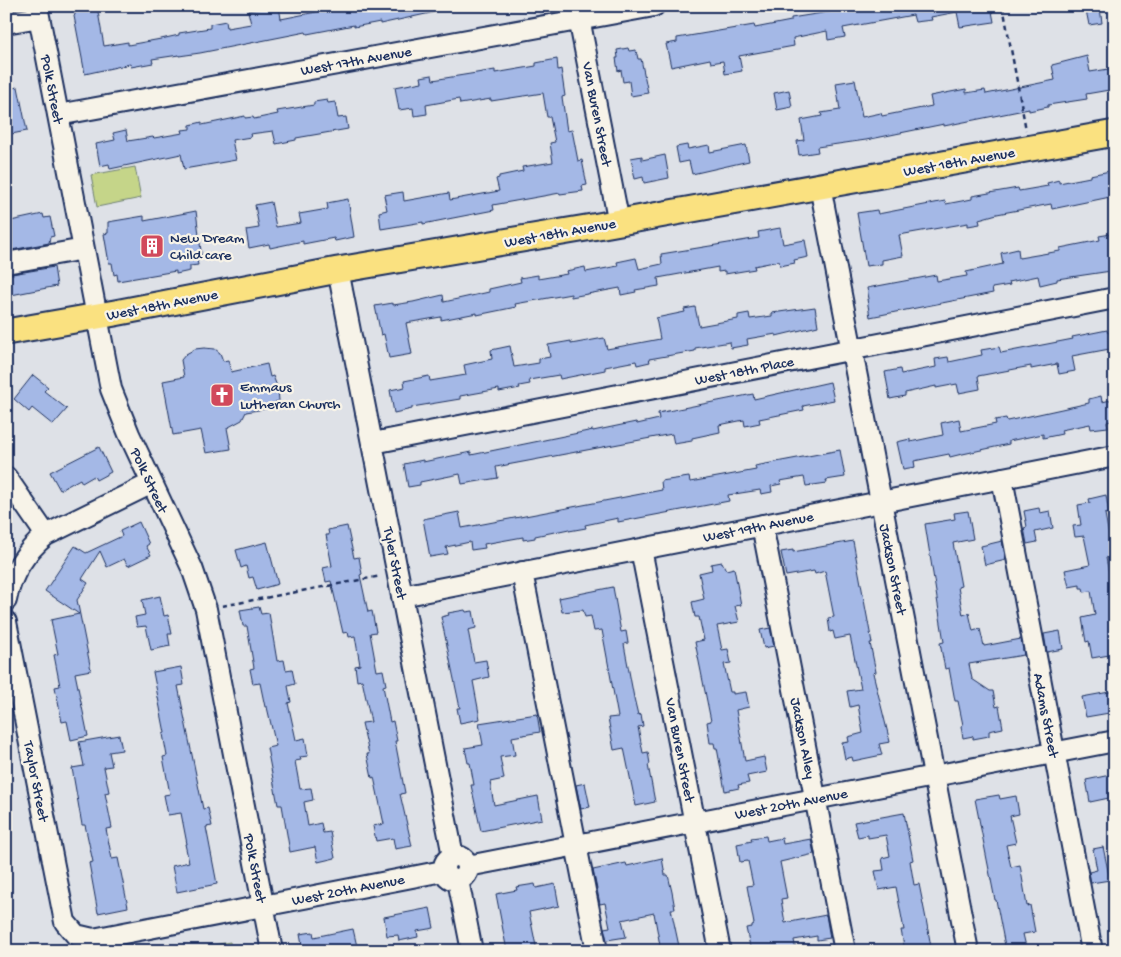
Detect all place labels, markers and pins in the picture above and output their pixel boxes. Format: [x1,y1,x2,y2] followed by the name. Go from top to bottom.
[170,230,245,265] place label: New Dream Child care
[139,233,165,259] building icon: New Dream Child care
[240,379,340,414] place label: Emmaus Lutheran Church
[209,382,235,408] church icon: Emmaus Lutheran Church

